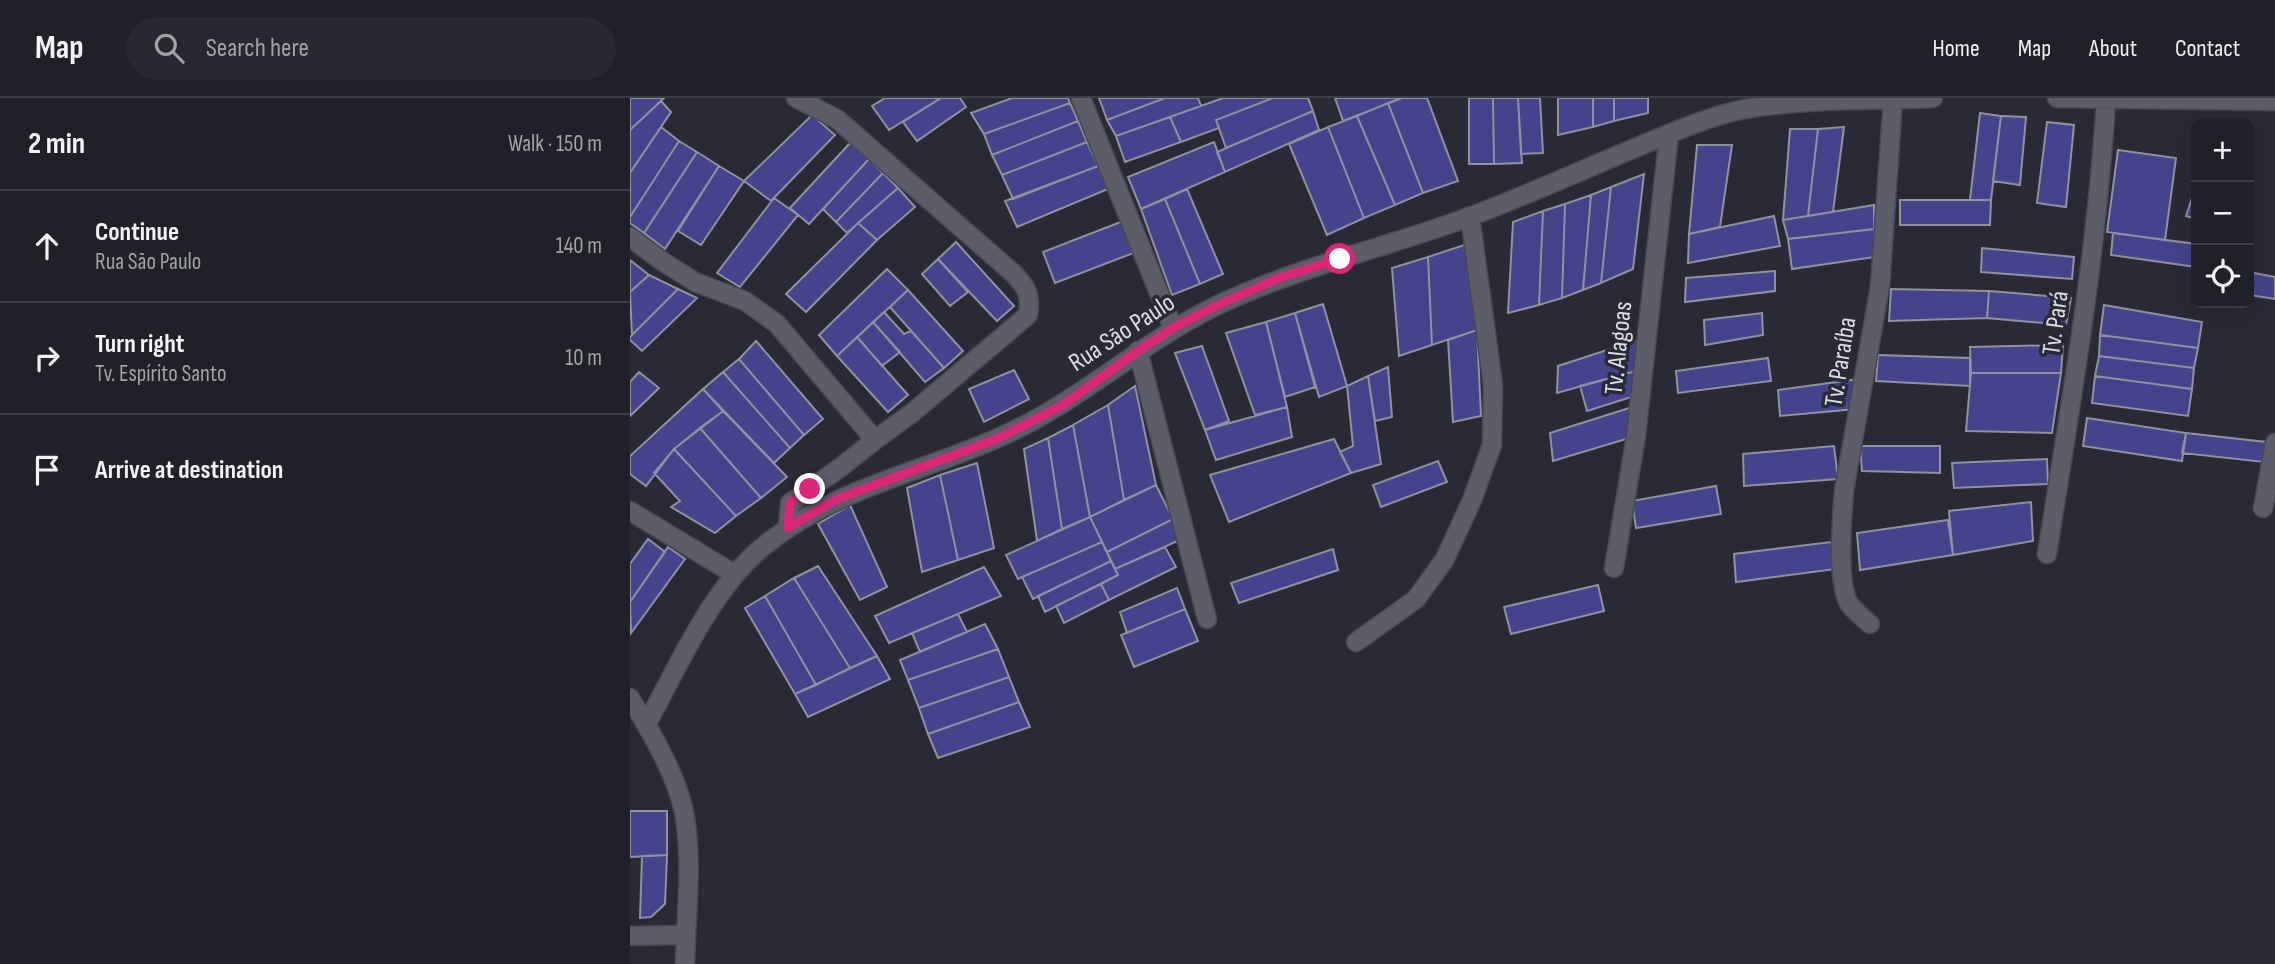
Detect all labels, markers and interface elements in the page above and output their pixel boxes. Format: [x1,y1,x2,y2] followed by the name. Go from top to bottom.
[126,17,616,80] search box
[35,28,84,68] text: Map
[150,29,188,67] icon: search
[206,33,309,64] text: Search here
[1932,34,1980,63] text: Home
[2018,34,2051,63] text: Map
[2089,34,2137,63] text: About
[2175,34,2240,63] text: Contact
[2191,119,2254,308] map controls
[2191,119,2254,182] button: +
[28,126,85,162] text: 2 min
[508,130,602,158] text: Walk · 150 m
[2191,182,2254,245] button: −
[95,217,179,248] text: Continue
[28,227,66,265] icon: ahead
[556,232,602,260] text: 140 m
[1324,243,1355,274] route start
[2191,245,2254,308] button: locate
[95,248,201,276] text: Rua São Paulo
[1063,287,1181,379] street label: Rua São Paulo
[2036,289,2076,357] street label: Tv. Pará
[1599,300,1639,396] street label: Tv. Alagoas
[1819,315,1863,409] street label: Tv. Paraíba
[95,329,184,360] text: Turn right
[28,339,66,377] icon: right
[565,344,602,372] text: 10 m
[95,360,226,388] text: Tv. Espírito Santo
[28,451,66,489] icon: arrive
[95,455,283,486] text: Arrive at destination
[794,473,825,504] route end

